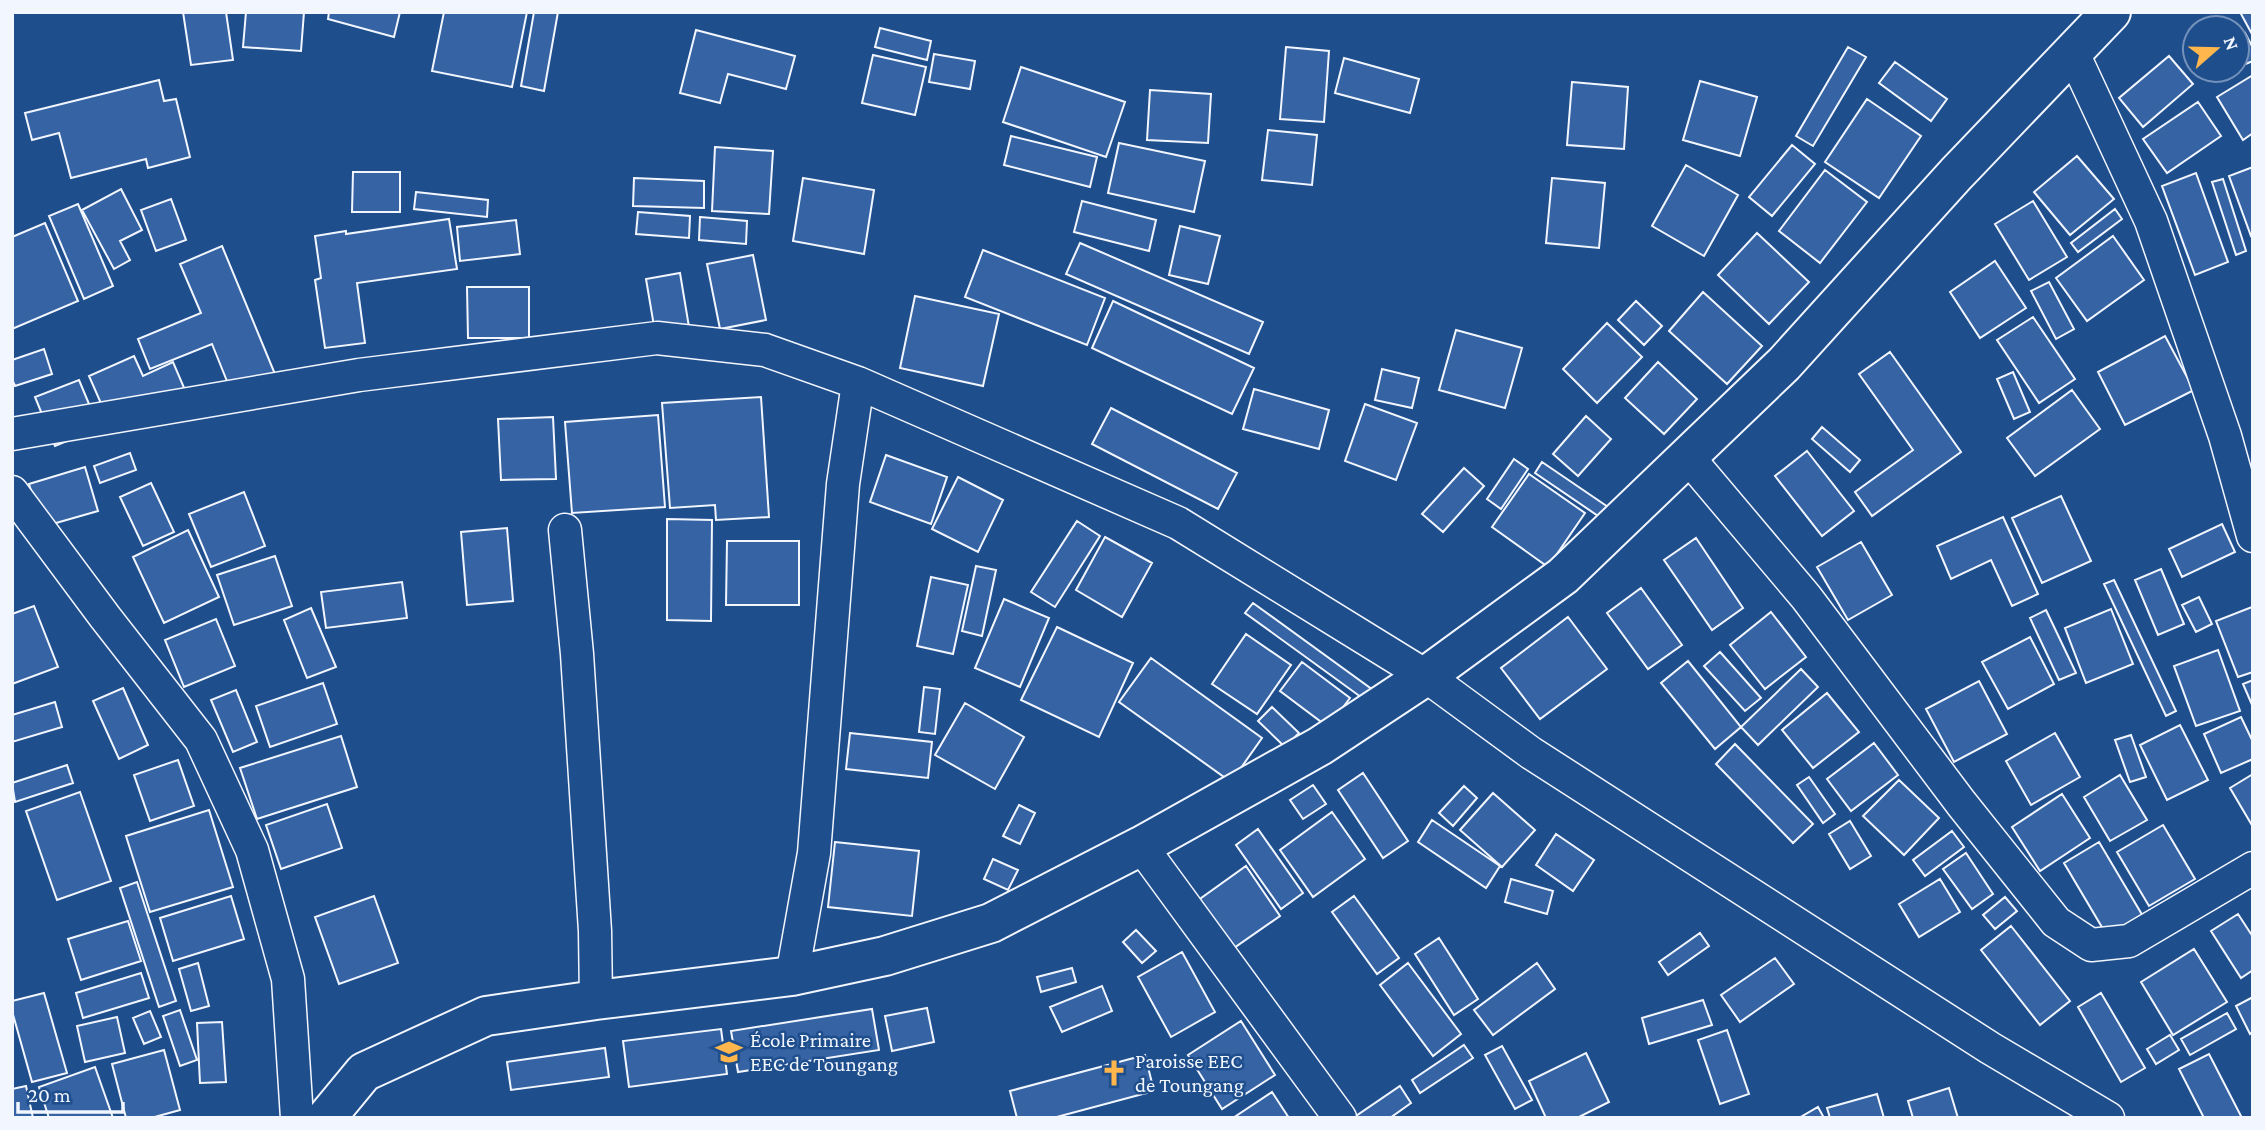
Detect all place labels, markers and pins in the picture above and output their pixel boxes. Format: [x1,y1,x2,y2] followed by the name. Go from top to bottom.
[750,1028,898,1076] place label: École Primaire EEC de Toungang
[714,1037,744,1067] school or university icon: École Primaire EEC de Toungang
[1135,1049,1244,1097] place label: Paroisse EEC de Toungang
[1099,1058,1129,1088] church icon: Paroisse EEC de Toungang

